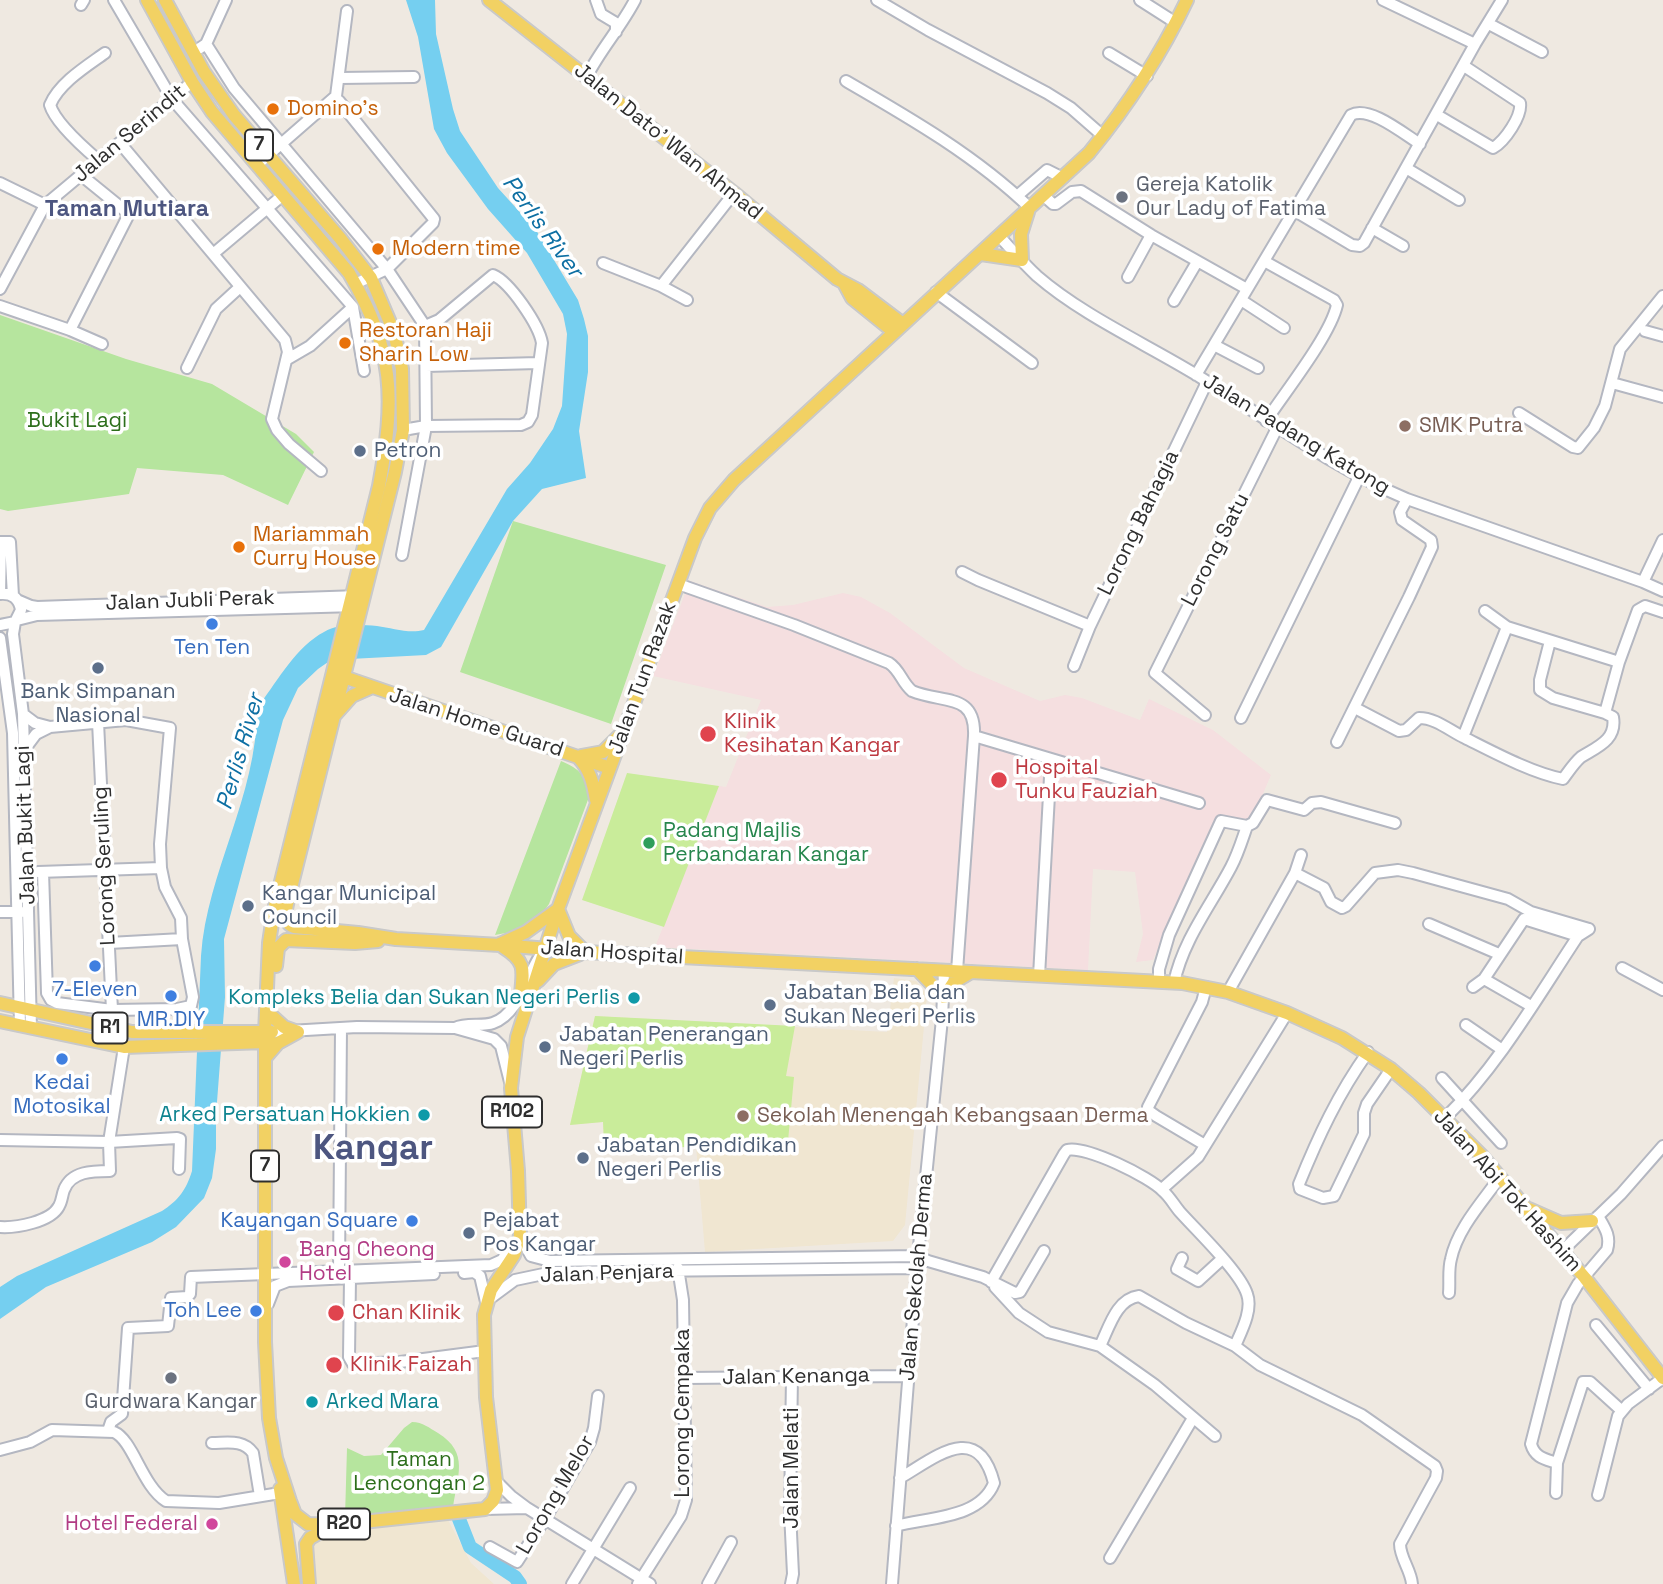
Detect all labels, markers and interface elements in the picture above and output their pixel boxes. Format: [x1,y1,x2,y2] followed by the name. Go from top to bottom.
[569,58,767,226] street label: Jalan Dato' Wan Ahmad
[69,80,191,188] street label: Jalan Serindit
[287,96,379,122] place label: Domino's
[265,101,281,117] marker: Domino's
[245,130,273,160] road number: 7
[496,171,588,283] water label: Perlis River
[1136,172,1326,222] place label: Gereja Katolik Our Lady of Fatima
[1114,189,1130,205] marker: Gereja Katolik Our Lady of Fatima
[45,196,209,224] district label: Taman Mutiara
[392,236,521,262] place label: Modern time
[370,241,386,257] marker: Modern time
[359,318,492,368] place label: Restoran Haji Sharin Low
[337,335,353,351] marker: Restoran Haji Sharin Low
[1198,369,1394,501] street label: Jalan Padang Katong
[27,408,127,434] park label: Bukit Lagi
[1419,413,1523,439] place label: SMK Putra
[1397,418,1413,434] marker: SMK Putra
[374,438,441,464] place label: Petron
[352,443,368,459] marker: Petron
[1093,446,1185,600] street label: Lorong Bahagia
[1177,489,1255,611] street label: Lorong Satu
[253,522,377,572] place label: Mariammah Curry House
[231,539,247,555] marker: Mariammah Curry House
[105,585,275,617] street label: Jalan Jubli Perak
[604,598,682,758] street label: Jalan Tun Razak
[204,616,220,632] marker: Ten Ten
[174,635,250,661] place label: Ten Ten
[90,660,106,676] marker: Bank Simpanan Nasional
[20,679,176,729] place label: Bank Simpanan Nasional
[386,683,566,763] street label: Jalan Home Guard
[211,691,271,813] water label: Perlis River
[724,709,900,759] place label: Klinik Kesihatan Kangar
[698,724,718,744] marker: Klinik Kesihatan Kangar
[11,745,41,905] street label: Jalan Bukit Lagi
[1015,755,1158,805] place label: Hospital Tunku Fauziah
[989,770,1009,790] marker: Hospital Tunku Fauziah
[88,786,122,946] street label: Lorong Seruling
[663,818,869,868] place label: Padang Majlis Perbandaran Kangar
[641,835,657,851] marker: Padang Majlis Perbandaran Kangar
[262,881,436,931] place label: Kangar Municipal Council
[240,898,256,914] marker: Kangar Municipal Council
[540,935,684,971] street label: Jalan Hospital
[87,958,103,974] marker: 7-Eleven
[52,977,138,1003] place label: 7-Eleven
[784,980,976,1030] place label: Jabatan Belia dan Sukan Negeri Perlis
[228,985,620,1011] place label: Kompleks Belia dan Sukan Negeri Perlis
[163,988,179,1004] marker: MR.DIY
[626,990,642,1006] marker: Kompleks Belia dan Sukan Negeri Perlis
[762,997,778,1013] marker: Jabatan Belia dan Sukan Negeri Perlis
[137,1007,205,1033] place label: MR.DIY
[92,1012,128,1044] road number: R1
[559,1022,769,1072] place label: Jabatan Penerangan Negeri Perlis
[537,1039,553,1055] marker: Jabatan Penerangan Negeri Perlis
[54,1051,70,1067] marker: Kedai Motosikal
[13,1070,111,1120] place label: Kedai Motosikal
[482,1096,542,1128] road number: R102
[159,1102,410,1128] place label: Arked Persatuan Hokkien
[757,1103,1149,1129] place label: Sekolah Menengah Kebangsaan Derma
[1428,1105,1586,1277] street label: Jalan Abi Tok Hashim
[416,1107,432,1123] marker: Arked Persatuan Hokkien
[735,1108,751,1124] marker: Sekolah Menengah Kebangsaan Derma
[313,1129,433,1171] district label: Kangar
[597,1133,797,1183] place label: Jabatan Pendidikan Negeri Perlis
[251,1150,279,1182] road number: 7
[575,1150,591,1166] marker: Jabatan Pendidikan Negeri Perlis
[895,1172,939,1382] street label: Jalan Sekolah Derma
[220,1208,398,1234] place label: Kayangan Square
[483,1208,596,1258] place label: Pejabat Pos Kangar
[404,1213,420,1229] marker: Kayangan Square
[461,1225,477,1241] marker: Pejabat Pos Kangar
[299,1237,435,1287] place label: Bang Cheong Hotel
[277,1254,293,1270] marker: Bang Cheong Hotel
[540,1259,674,1289] street label: Jalan Penjara
[164,1298,242,1324] place label: Toh Lee
[352,1300,461,1326] place label: Chan Klinik
[248,1303,264,1319] marker: Toh Lee
[326,1303,346,1323] marker: Chan Klinik
[670,1328,696,1498] street label: Lorong Cempaka
[350,1352,472,1378] place label: Klinik Faizah
[324,1355,344,1375] marker: Klinik Faizah
[722,1363,870,1391] street label: Jalan Kenanga
[163,1370,179,1386] marker: Gurdwara Kangar
[85,1389,257,1415] place label: Gurdwara Kangar
[326,1389,439,1415] place label: Arked Mara
[304,1394,320,1410] marker: Arked Mara
[779,1407,805,1529] street label: Jalan Melati
[512,1431,600,1559] street label: Lorong Melor
[353,1447,485,1497] park label: Taman Lencongan 2
[318,1508,370,1540] road number: R20
[65,1511,198,1537] place label: Hotel Federal
[204,1516,220,1532] marker: Hotel Federal

